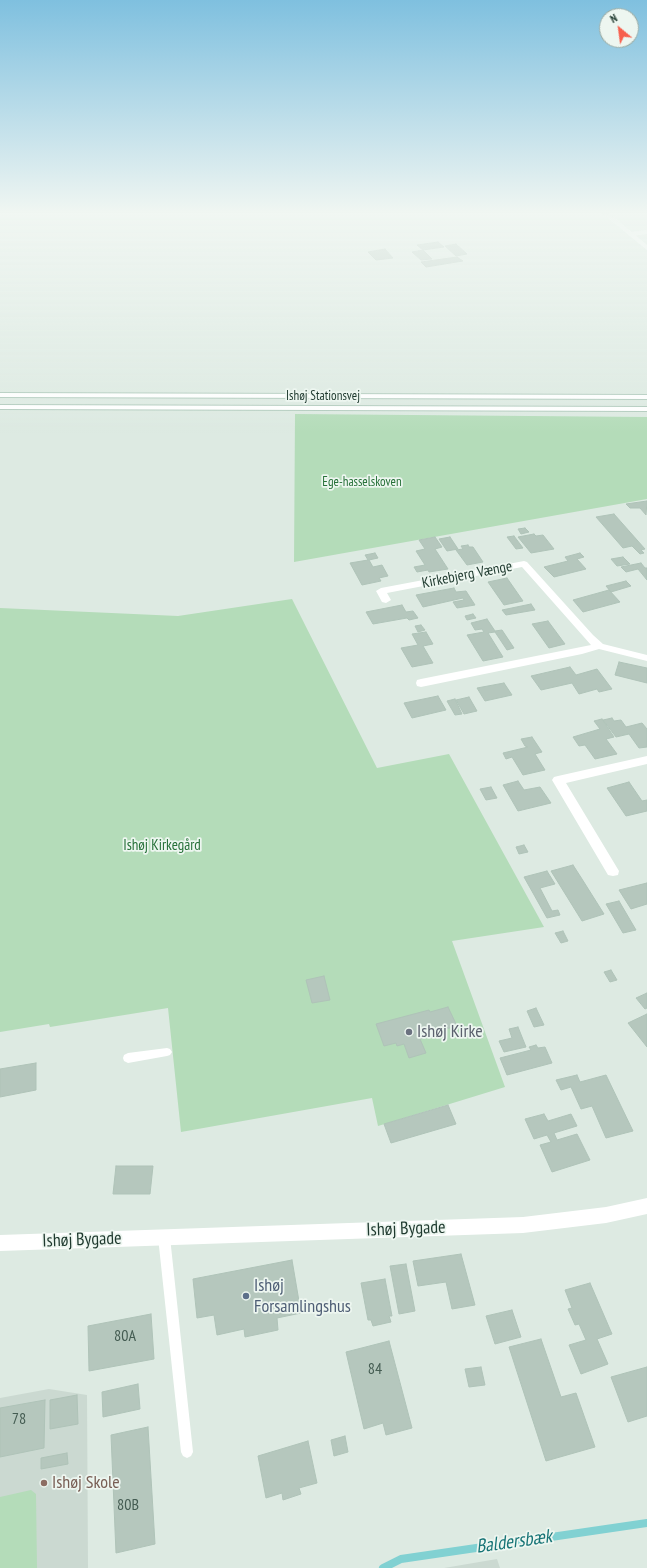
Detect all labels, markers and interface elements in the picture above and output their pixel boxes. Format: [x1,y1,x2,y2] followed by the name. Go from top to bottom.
[599,8,639,48] north arrow
[608,11,620,26] text: N
[286,388,360,404] street label: Ishøj Stationsvej
[322,474,402,490] park label: Ege-hasselskoven
[420,557,514,593] street label: Kirkebjerg Vænge
[123,837,201,855] park label: Ishøj Kirkegård
[417,1021,483,1043] place label: Ishøj Kirke
[404,1027,414,1037] marker: Ishøj Kirke
[366,1217,446,1241] street label: Ishøj Bygade
[42,1228,122,1252] street label: Ishøj Bygade
[254,1275,351,1318] place label: Ishøj Forsamlingshus
[241,1291,251,1301] marker: Ishøj Forsamlingshus
[114,1326,136,1346] house number: 80A
[368,1359,382,1379] house number: 84
[12,1409,26,1429] house number: 78
[52,1472,120,1494] place label: Ishøj Skole
[39,1478,49,1488] marker: Ishøj Skole
[117,1495,139,1515] house number: 80B
[475,1525,553,1559] water label: Baldersbæk

